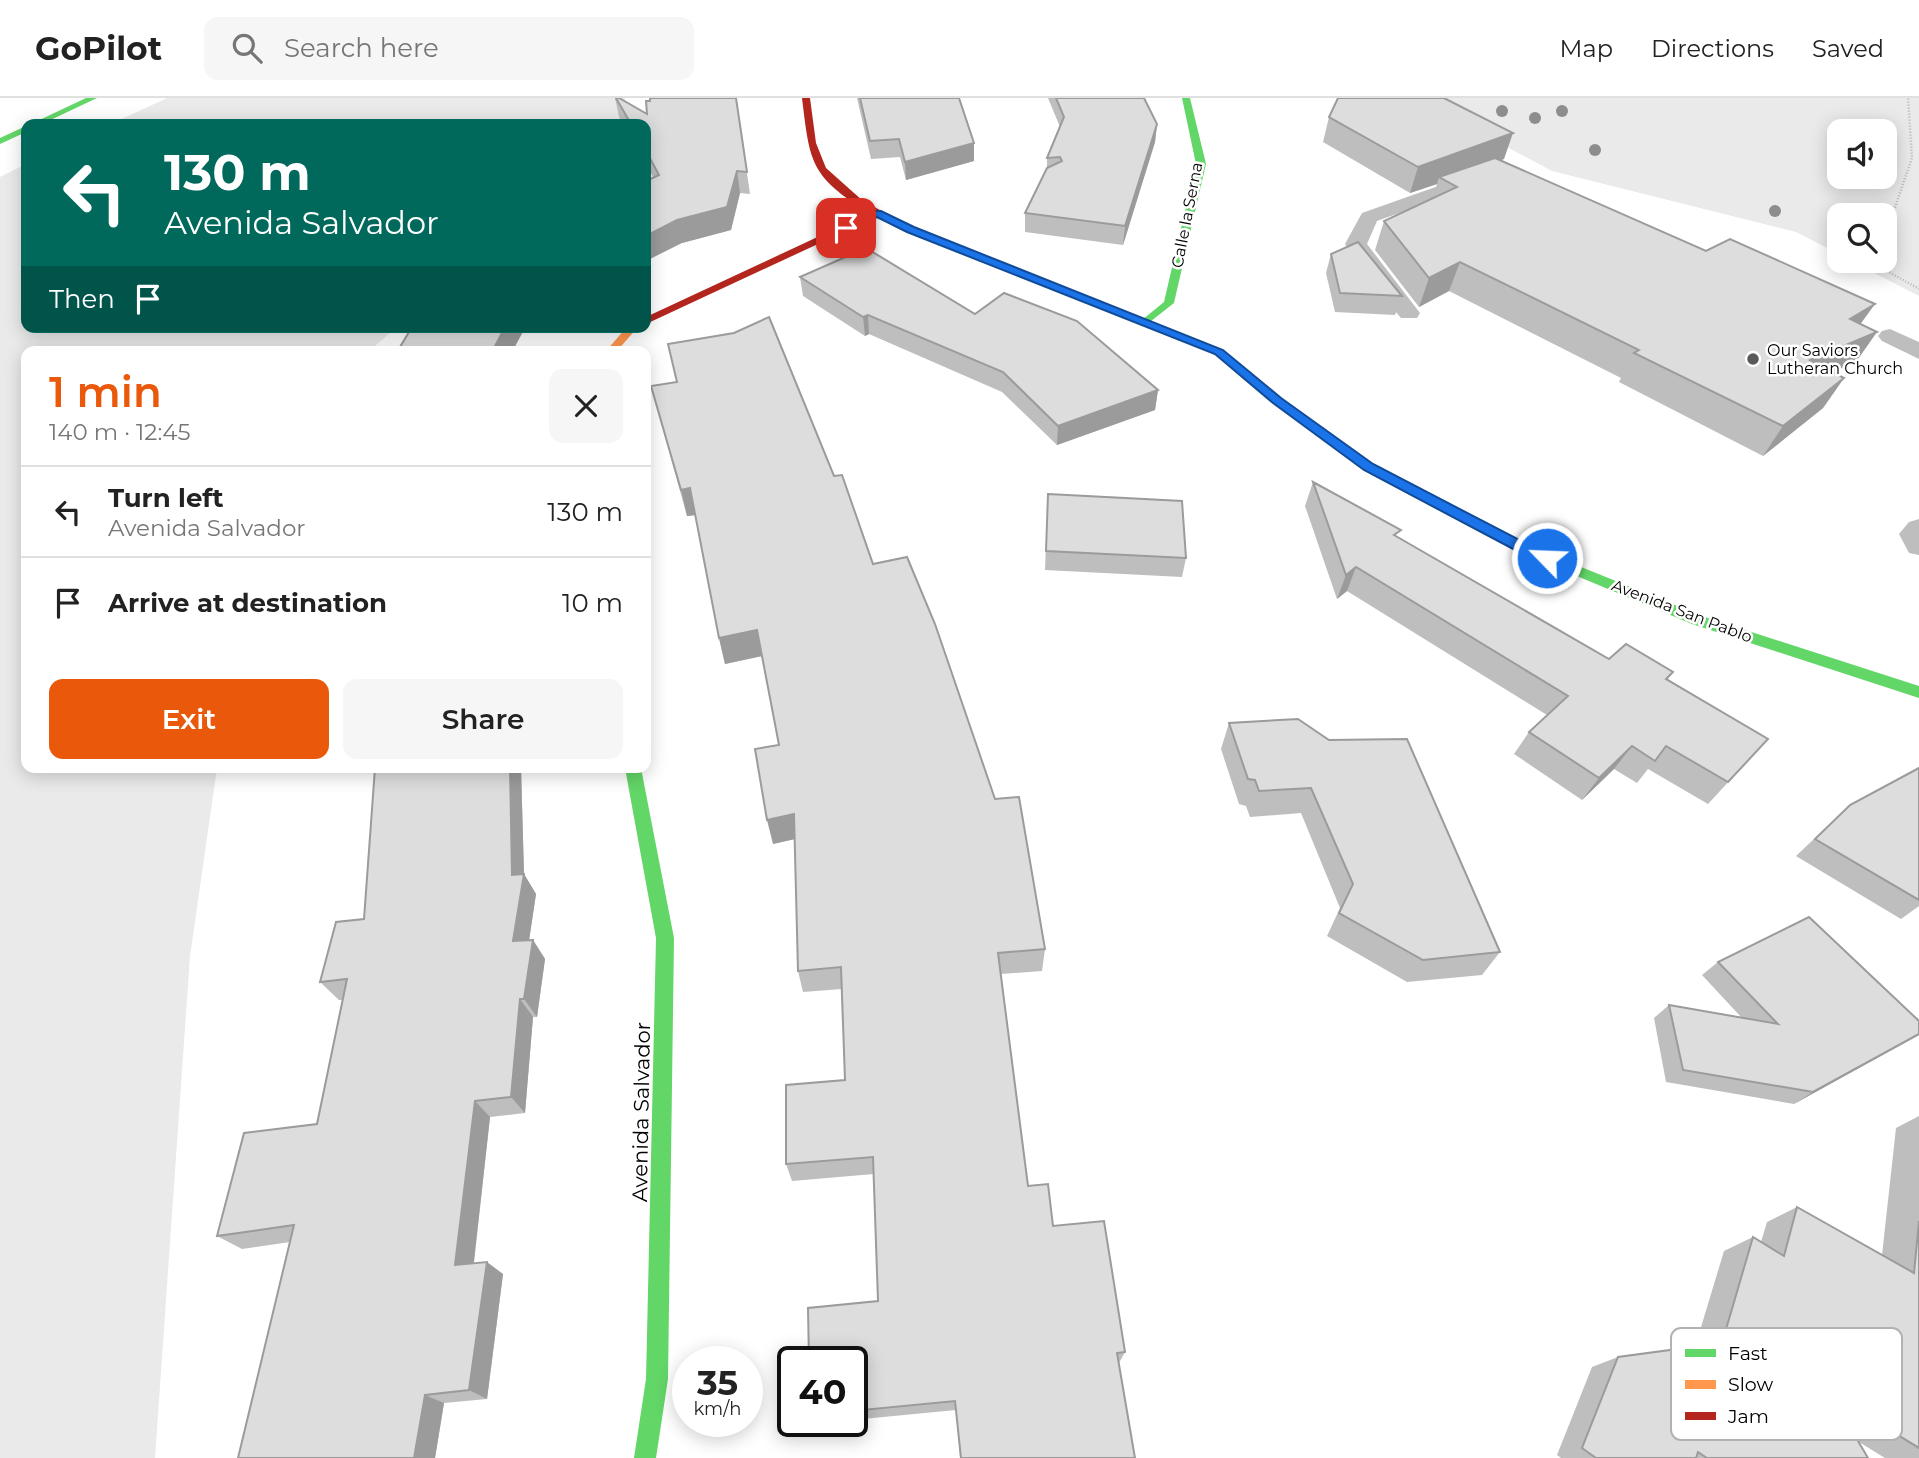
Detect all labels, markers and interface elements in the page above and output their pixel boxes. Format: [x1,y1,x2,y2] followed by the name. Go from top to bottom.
[204,17,694,80] search box
[35,28,162,68] text: GoPilot
[228,29,266,67] icon: search
[284,32,439,64] text: Search here
[1560,34,1613,63] text: Map
[1651,34,1774,63] text: Directions
[1812,34,1884,63] text: Saved
[1827,119,1897,273] map controls
[1827,119,1897,189] button: sound
[164,143,311,202] text: 130 m
[49,147,140,238] icon: left
[1167,161,1207,269] street label: Calle la Serna
[816,198,876,258] pin
[164,203,439,242] text: Avenida Salvador
[1827,203,1897,273] button: search
[827,209,865,247] icon: arrive
[129,280,167,318] icon: arrive
[49,283,115,315] text: Then
[1767,341,1903,378] place label: Our Saviors Lutheran Church
[1745,351,1761,367] marker: Our Saviors Lutheran Church
[49,366,162,418] text: 1 min
[549,369,623,443] button: close
[49,418,190,446] text: 140 m · 12:45
[108,482,224,514] text: Turn left
[49,493,87,531] icon: left
[547,496,623,528] text: 130 m
[108,514,306,542] text: Avenida Salvador
[1510,521,1584,595] position arrow
[1609,575,1755,647] street label: Avenida San Pablo
[49,584,87,622] icon: arrive
[108,587,387,619] text: Arrive at destination
[562,587,623,619] text: 10 m
[49,679,329,759] button: Exit
[343,679,623,759] button: Share
[627,1022,655,1202] street label: Avenida Salvador
[1671,1328,1902,1440] legend
[1728,1342,1768,1365] text: Fast
[777,1346,868,1437] speed limit sign: 40
[697,1361,738,1404] text: 35
[1728,1373,1773,1396] text: Slow
[693,1398,742,1420] text: km/h
[1727,1405,1769,1428] text: Jam

